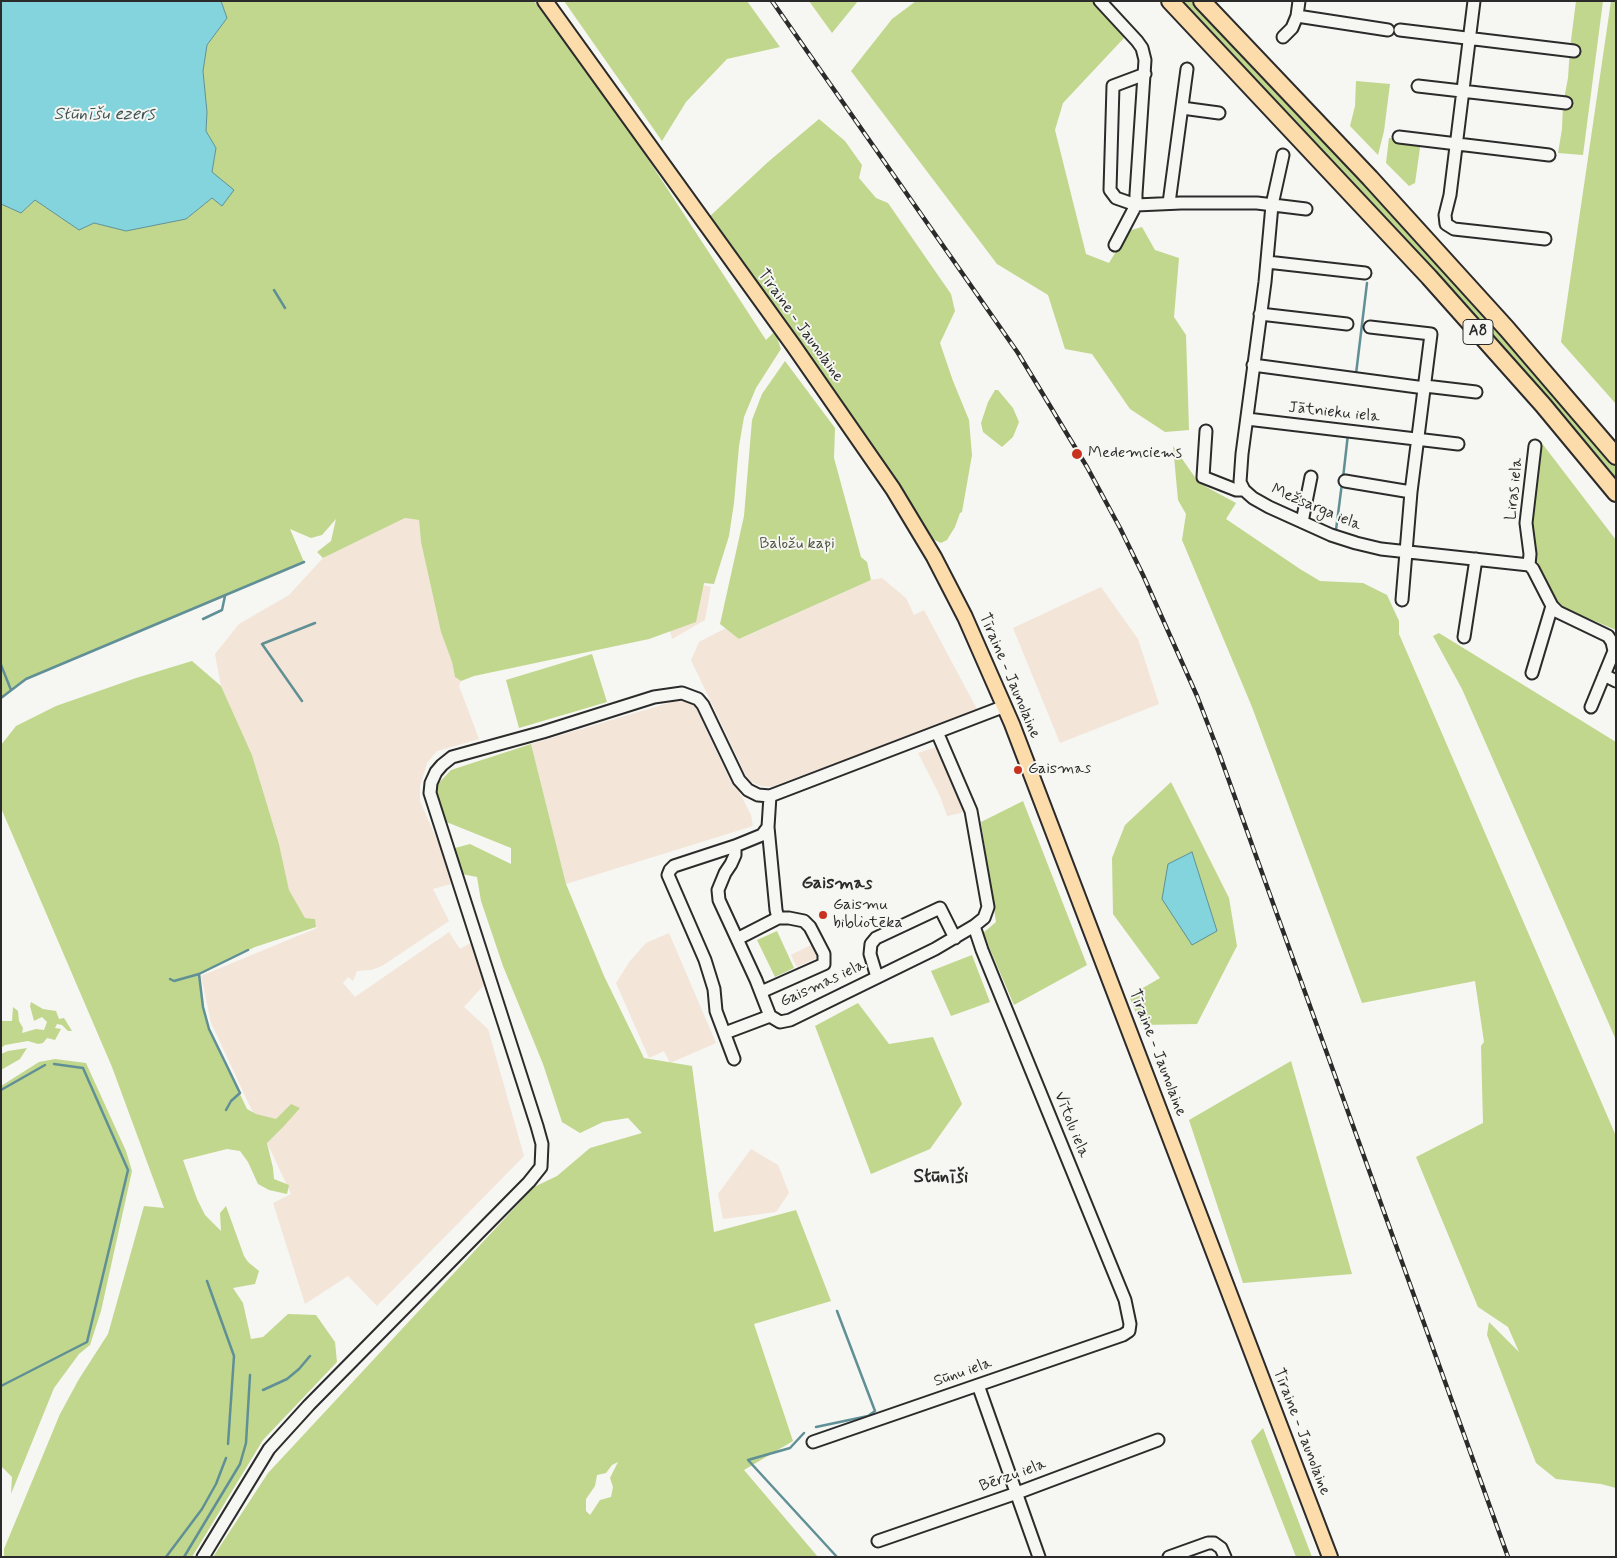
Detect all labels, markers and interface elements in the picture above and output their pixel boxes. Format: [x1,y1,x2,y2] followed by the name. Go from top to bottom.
[53,104,155,126] water label: Stūnīšu ezers
[753,266,847,386] street label: Tīraine - Jaunolaine
[1463,320,1493,344] road number: A8
[1287,399,1381,427] street label: Jātnieku iela
[1088,444,1182,464] place label: Medemciems
[1070,447,1084,461] marker: Medemciems
[1502,457,1528,521] street label: Liras iela
[1268,480,1364,536] street label: Mežsarga iela
[759,535,835,555] park label: Baložu kapi
[974,610,1044,742] street label: Tīraine - Jaunolaine
[1028,760,1091,780] place label: Gaismas
[1012,764,1024,776] marker: Gaismas
[802,873,872,895] district label: Gaismas
[833,896,903,934] place label: Gaismu bibliotēka
[817,909,829,921] marker: Gaismu bibliotēka
[777,956,869,1012] street label: Gaismas iela
[1124,987,1190,1119] street label: Tīraine - Jaunolaine
[1049,1089,1093,1161] street label: Vītolu iela
[914,1167,968,1189] district label: Stūnīši
[931,1354,995,1392] street label: Sūnu iela
[1268,1366,1334,1498] street label: Tīraine - Jaunolaine
[977,1455,1049,1497] street label: Bērzu iela

